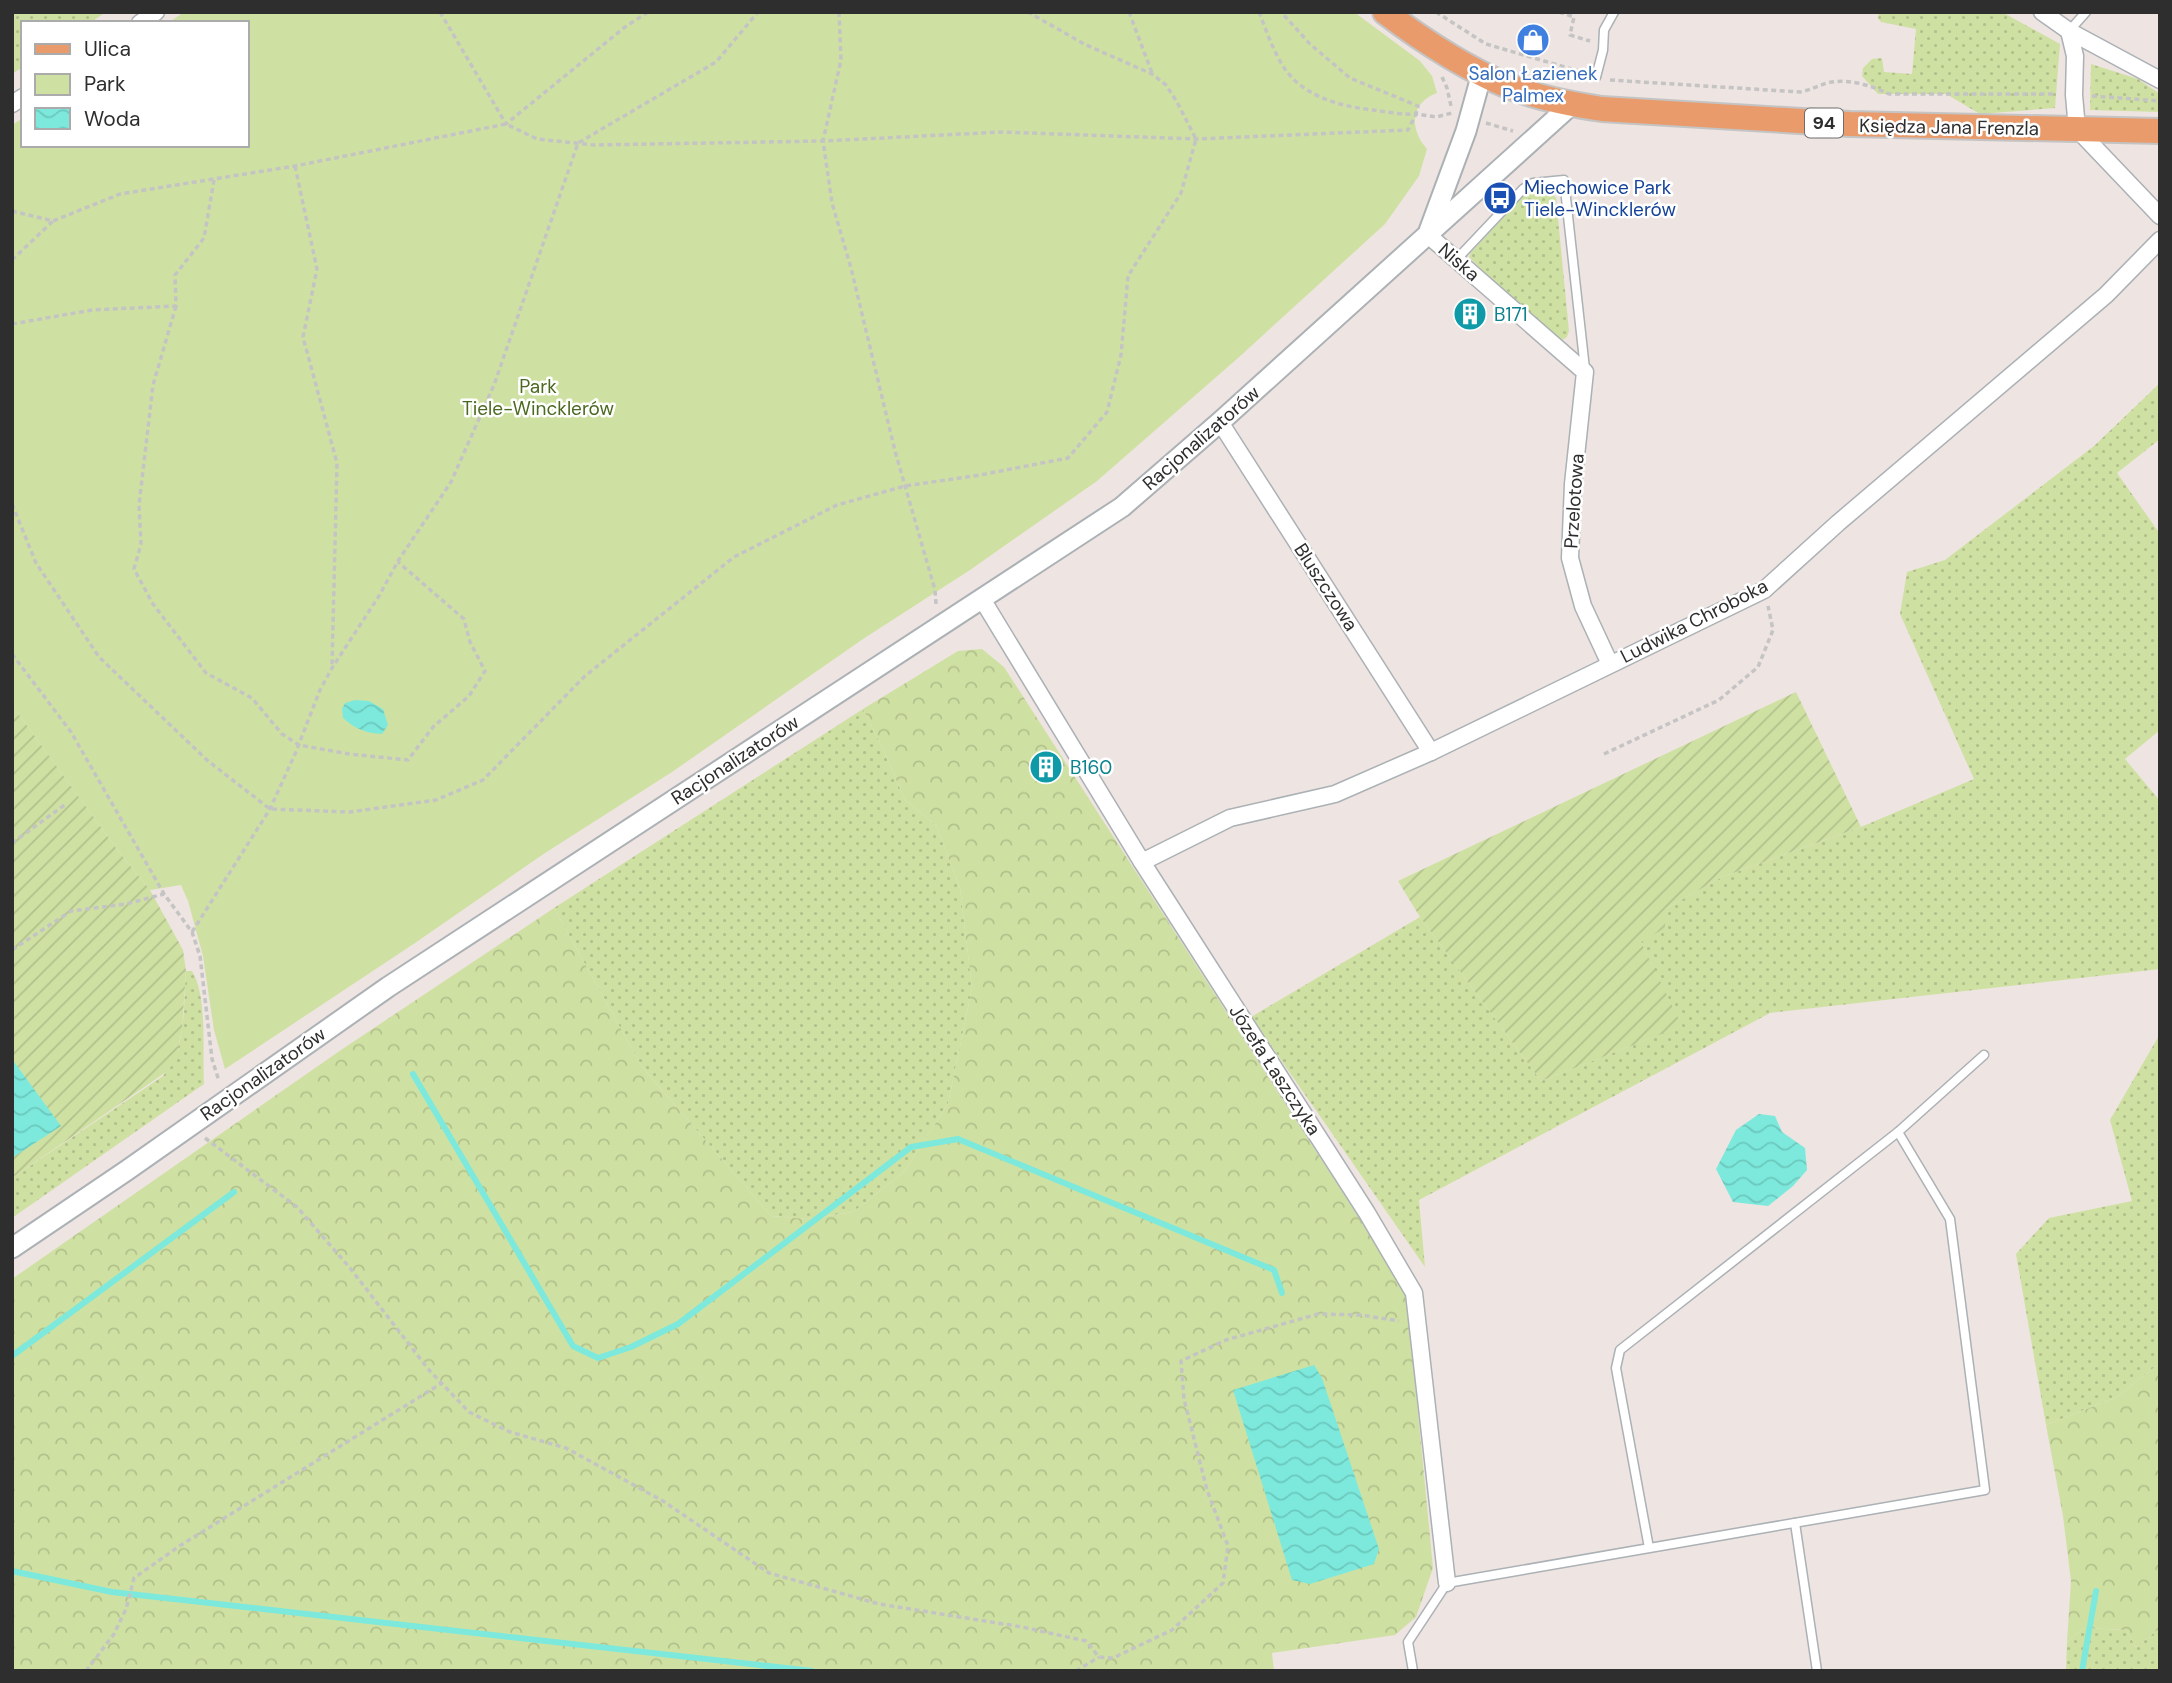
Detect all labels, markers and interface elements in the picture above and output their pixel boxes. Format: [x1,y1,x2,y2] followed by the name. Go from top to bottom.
[21,21,248,147] legend
[1514,21,1552,59] shop icon: Salon Łazienek Palmex
[84,35,131,63] text: Ulica
[1469,61,1598,108] place label: Salon Łazienek Palmex
[84,70,126,98] text: Park
[84,105,140,133] text: Woda
[1805,109,1843,138] road number: 94
[1859,113,2039,141] street label: Księdza Jana Frenzla
[1524,175,1676,222] place label: Miechowice Park Tiele-Wincklerów
[1481,179,1519,217] bus stop icon: Miechowice Park Tiele-Wincklerów
[1433,237,1485,287] street label: Niska
[1451,295,1489,333] building icon: B171
[1494,302,1528,327] place label: B171
[462,374,614,421] park label: Park Tiele-Wincklerów
[1137,380,1265,496] street label: Racjonalizatorów
[1558,453,1590,549] street label: Przelotowa
[1288,538,1364,636] street label: Bluszczowa
[1616,573,1772,669] street label: Ludwika Chroboka
[666,709,804,811] street label: Racjonalizatorów
[1027,748,1065,786] building icon: B160
[1070,755,1112,780] place label: B160
[1223,1000,1327,1140] street label: Józefa Łaszczyka
[195,1021,331,1127] street label: Racjonalizatorów

